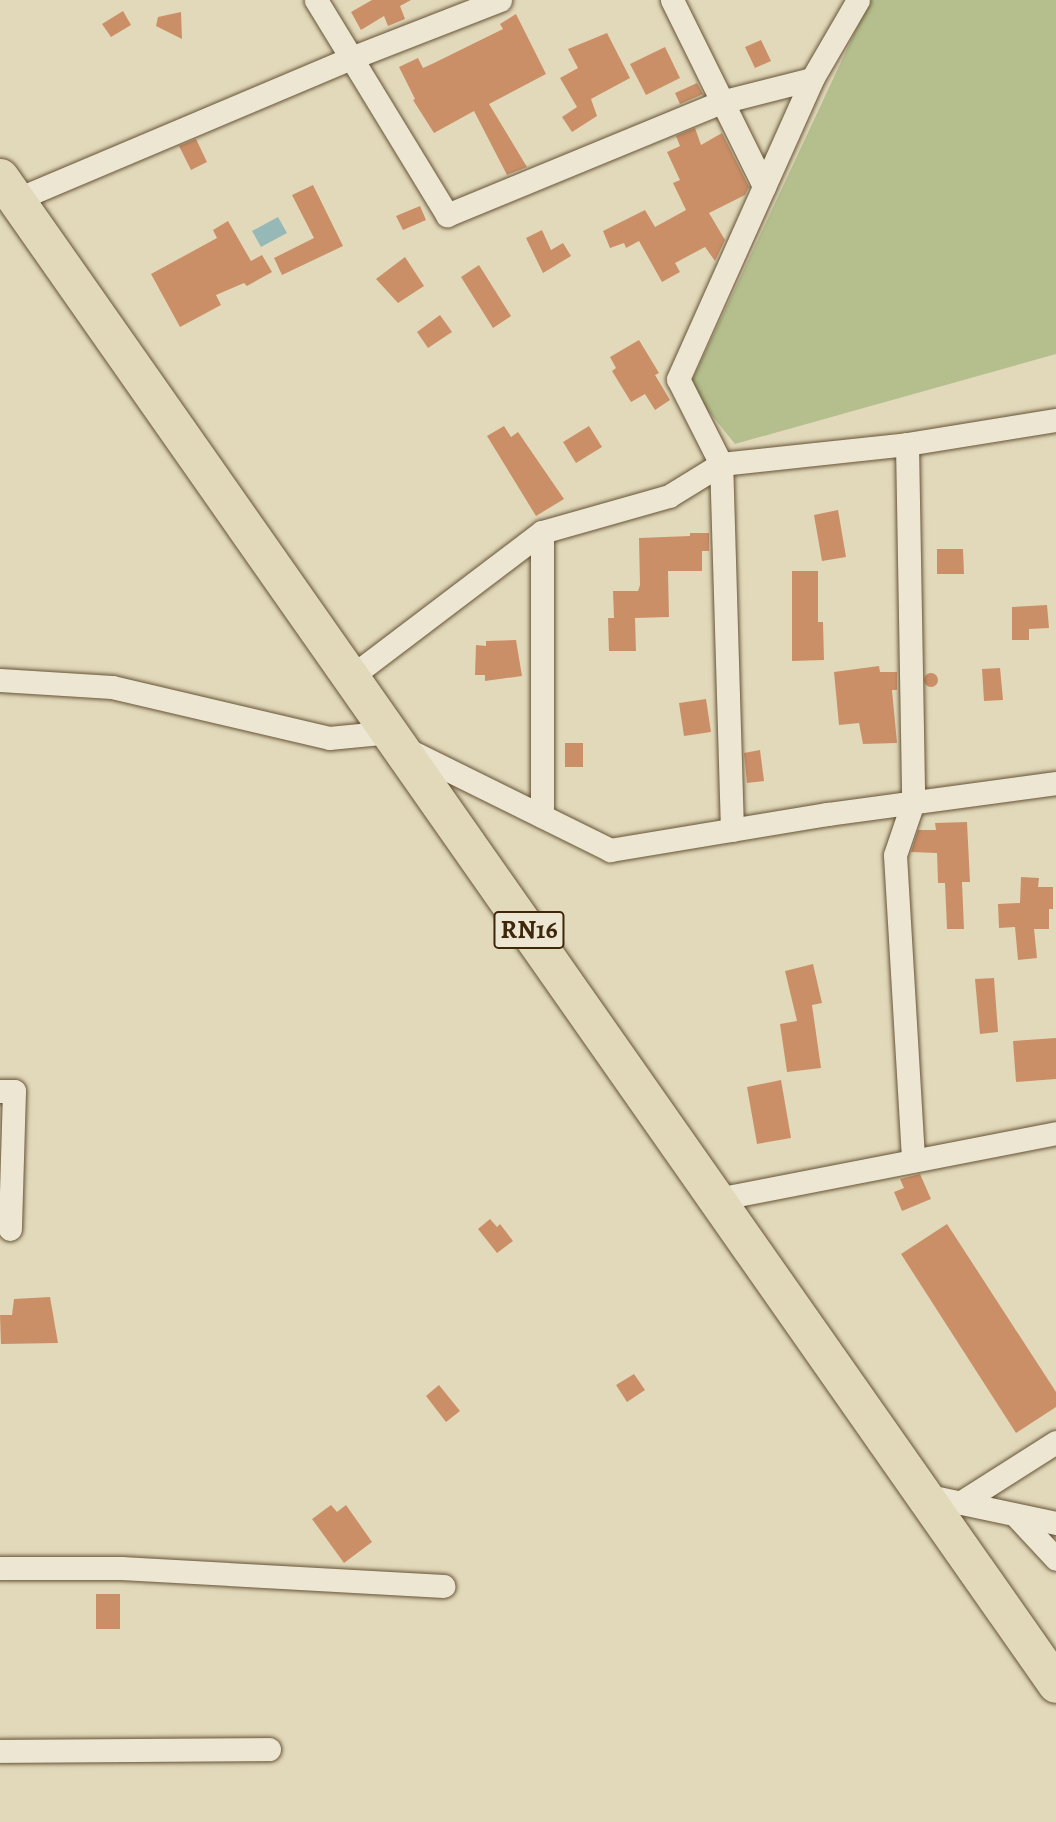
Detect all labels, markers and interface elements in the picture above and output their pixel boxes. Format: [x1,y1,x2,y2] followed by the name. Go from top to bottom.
[492,908,566,953] road number: RN16

